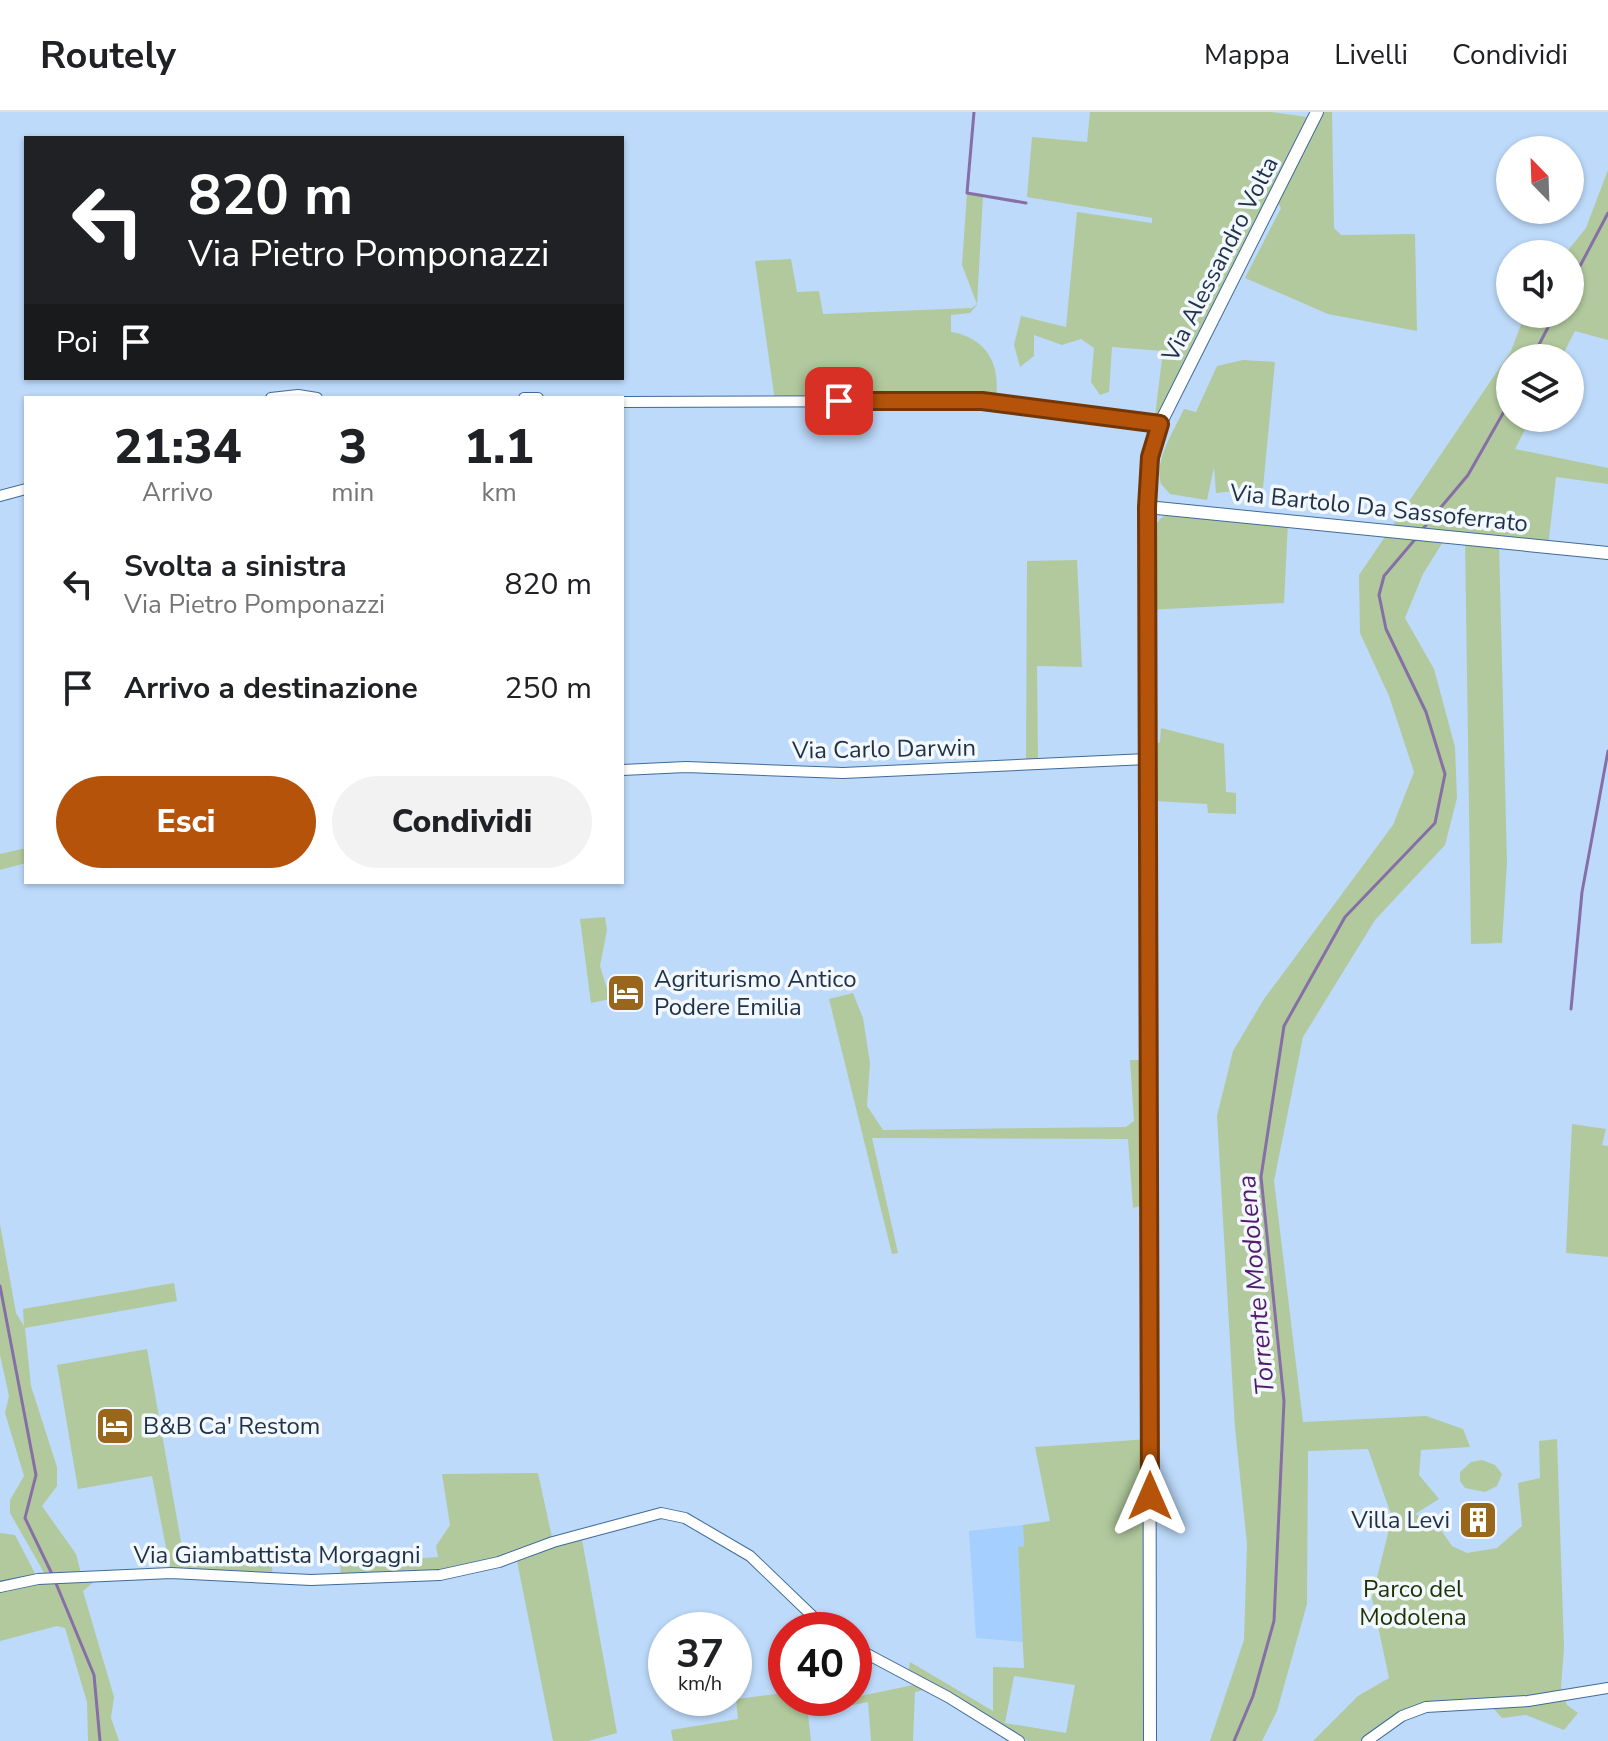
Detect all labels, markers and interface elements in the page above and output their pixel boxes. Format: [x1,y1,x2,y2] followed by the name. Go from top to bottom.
[40,30,176,81] text: Routely
[1204,36,1290,74] text: Mappa
[1334,36,1408,74] text: Livelli
[1452,36,1568,74] text: Condividi
[1496,136,1584,224] north arrow
[1496,136,1584,432] map controls
[1154,151,1286,368] street label: Via Alessandro Volta
[188,157,353,234] text: 820 m
[56,168,160,272] icon: left
[188,230,549,279] text: Via Pietro Pomponazzi
[1496,240,1584,328] button: sound
[114,320,158,364] icon: arrive
[56,322,98,363] text: Poi
[1496,344,1584,432] button: layers
[805,367,873,435] pin
[817,379,861,423] icon: arrive
[114,414,241,480] text: 21:34
[338,414,367,480] text: 3
[464,414,534,480] text: 1.1
[142,475,213,510] text: Arrivo
[331,475,374,510] text: min
[482,475,517,510] text: km
[1227,476,1530,540] street label: Via Bartolo Da Sassoferrato
[124,546,347,587] text: Svolta a sinistra
[56,562,100,606] icon: left
[505,564,592,605] text: 820 m
[124,587,385,622] text: Via Pietro Pomponazzi
[56,666,100,710] icon: arrive
[124,668,418,709] text: Arrivo a destinazione
[505,668,592,709] text: 250 m
[791,731,976,767] street label: Via Carlo Darwin
[56,776,316,868] button: Esci
[332,776,592,868] button: Condividi
[654,963,857,1023] place label: Agriturismo Antico Podere Emilia
[605,972,647,1014] hotel icon: Agriturismo Antico Podere Emilia
[1229,1173,1283,1397] water label: Torrente Modolena
[94,1405,136,1447] hotel icon: B&B Ca' Restom
[143,1410,320,1442] place label: B&B Ca' Restom
[1108,1454,1192,1538] position arrow
[1457,1499,1499,1541] building icon: Villa Levi
[1350,1504,1450,1536] place label: Villa Levi
[132,1539,421,1571] street label: Via Giambattista Morgagni
[1359,1573,1467,1633] park label: Parco del Modolena
[768,1612,872,1716] speed limit sign: 40
[676,1627,724,1681] text: 37
[678,1670,722,1697] text: km/h

